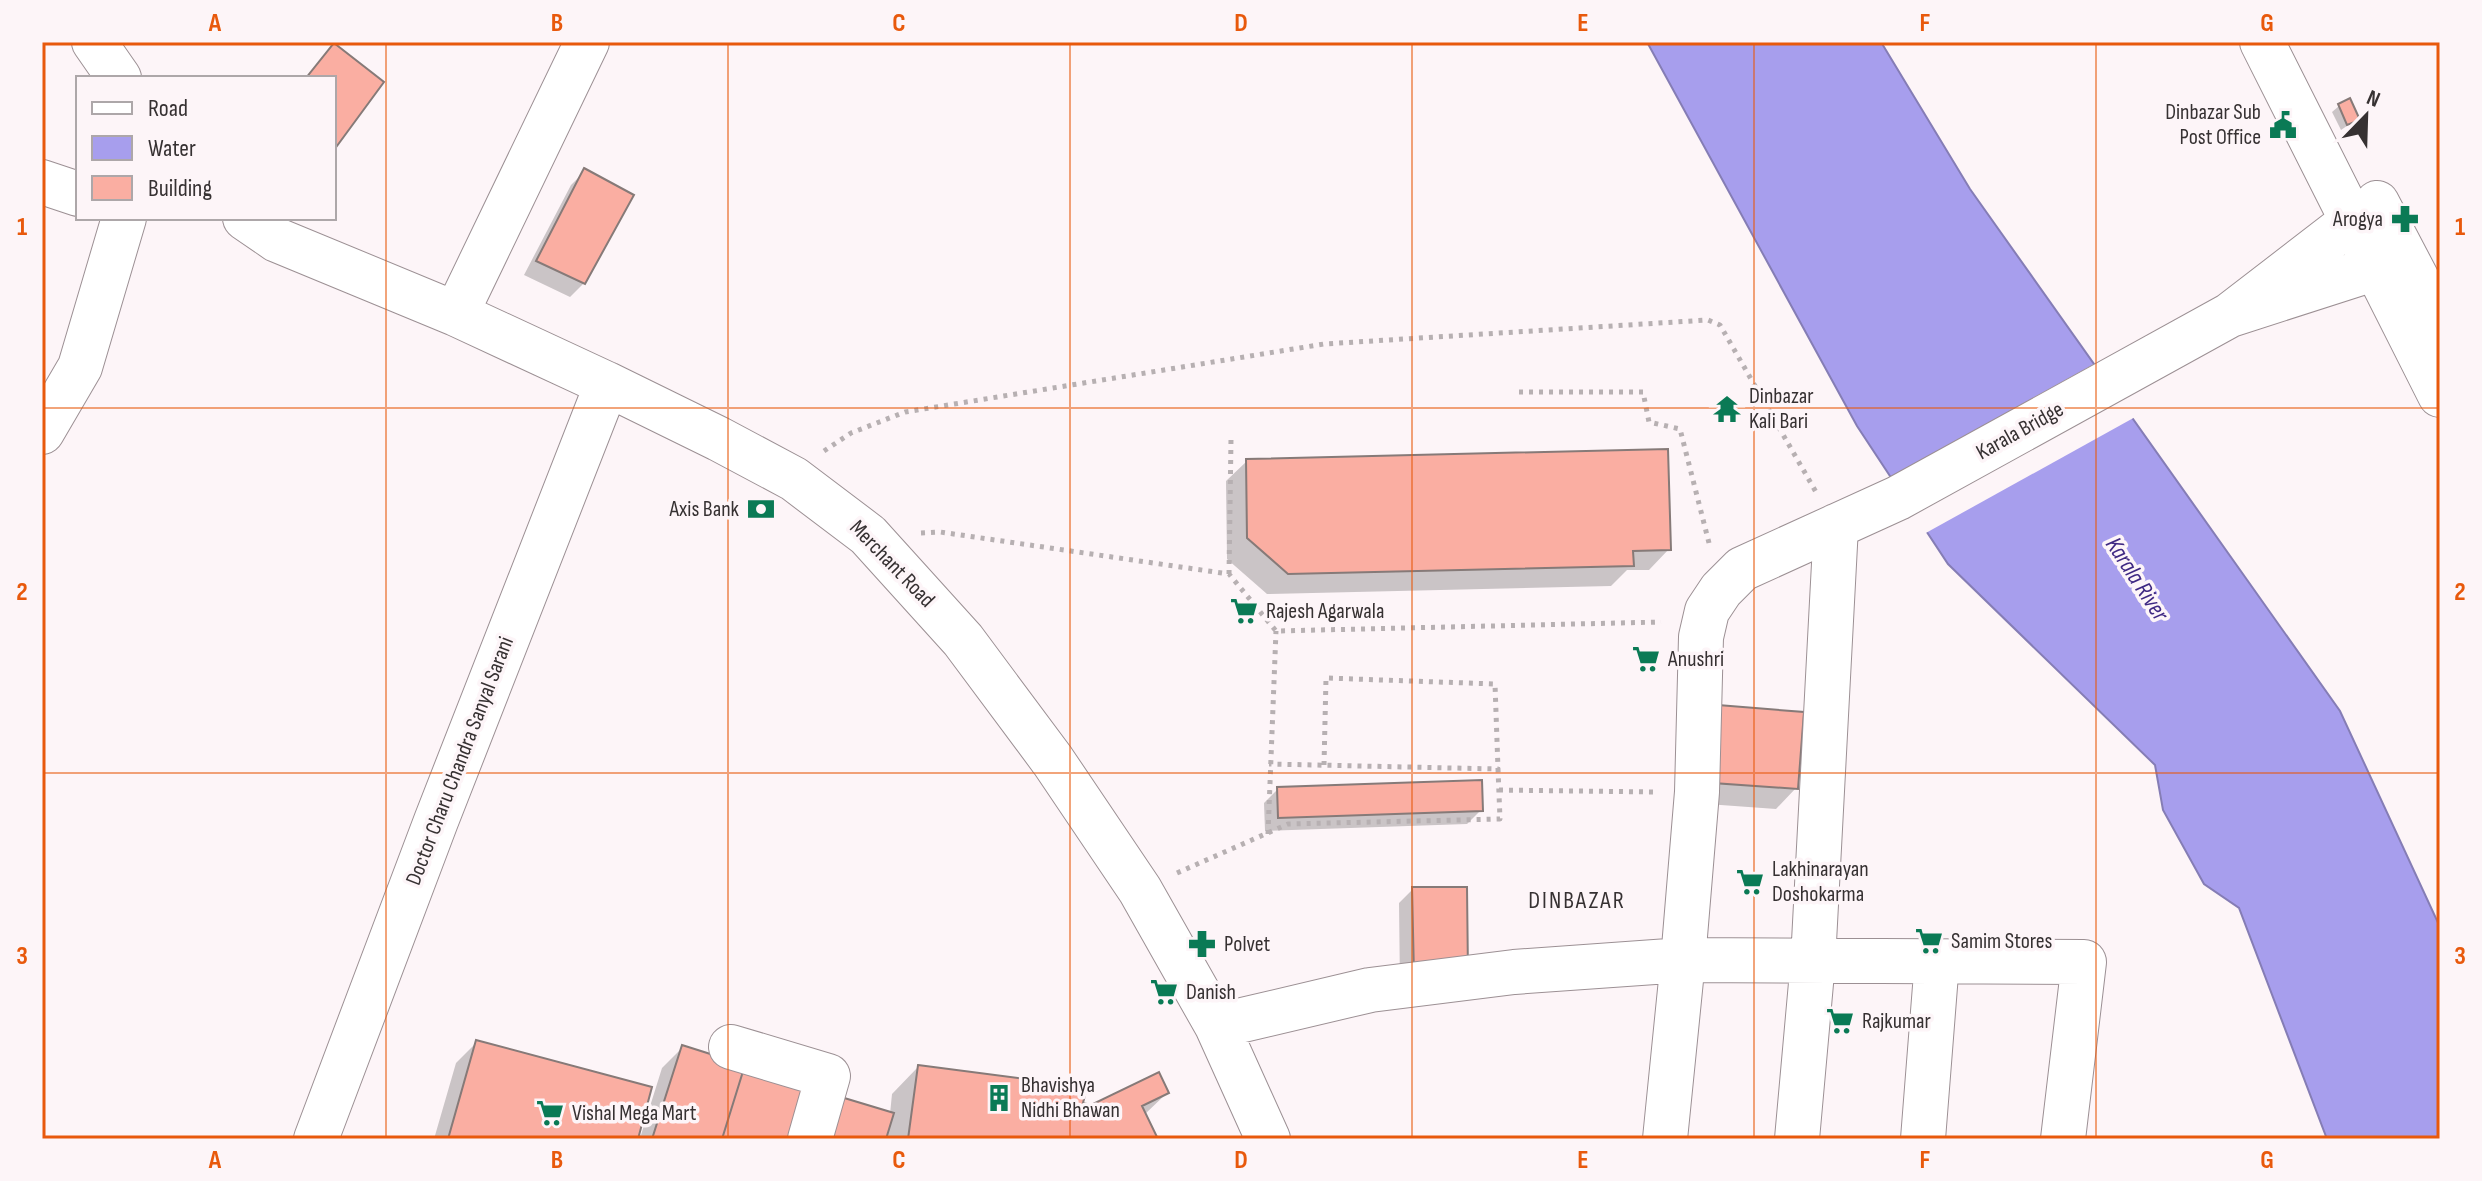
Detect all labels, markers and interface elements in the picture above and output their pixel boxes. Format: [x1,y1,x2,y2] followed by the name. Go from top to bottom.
[208,8,222,39] text: A
[551,8,563,39] text: B
[892,8,906,39] text: C
[1234,8,1248,39] text: D
[1577,8,1589,39] text: E
[1920,8,1931,39] text: F
[2260,8,2274,39] text: G
[76,76,336,220] legend
[2326,76,2406,156] north arrow
[2363,84,2384,114] text: N
[148,94,188,123] text: Road
[2165,99,2261,151] place label: Dinbazar Sub Post Office
[2268,110,2298,140] public building icon: Dinbazar Sub Post Office
[148,134,196,163] text: Water
[148,174,212,203] text: Building
[2390,204,2420,234] pharmacy icon: Arogya
[2332,206,2383,233] place label: Arogya
[17,212,27,243] text: 1
[2455,212,2465,243] text: 1
[1749,383,1814,435] place label: Dinbazar Kali Bari
[1712,394,1742,424] temple icon: Dinbazar Kali Bari
[1972,396,2068,466] street label: Karala Bridge
[746,494,776,524] bank icon: Axis Bank
[668,496,740,523] place label: Axis Bank
[844,515,940,613] street label: Merchant Road
[2099,532,2175,627] water label: Karala River
[16,577,28,608] text: 2
[2454,577,2466,608] text: 2
[1229,596,1259,626] supermarket icon: Rajesh Agarwala
[1266,598,1384,625] place label: Rajesh Agarwala
[400,633,520,889] street label: Doctor Charu Chandra Sanyal Sarani
[1631,644,1661,674] supermarket icon: Anushri
[1667,646,1724,673] place label: Anushri
[1772,856,1869,908] place label: Lakhinarayan Doshokarma
[1735,867,1765,897] supermarket icon: Lakhinarayan Doshokarma
[1528,886,1626,915] district label: DINBAZAR
[1914,926,1944,956] supermarket icon: Samim Stores
[1951,928,2053,955] place label: Samim Stores
[1187,929,1217,959] pharmacy icon: Polvet
[1224,931,1271,958] place label: Polvet
[16,941,28,972] text: 3
[2454,941,2466,972] text: 3
[1149,977,1179,1007] supermarket icon: Danish
[1186,979,1236,1006] place label: Danish
[1825,1006,1855,1036] supermarket icon: Rajkumar
[1862,1008,1931,1035] place label: Rajkumar
[1021,1072,1120,1124] place label: Bhavishya Nidhi Bhawan
[984,1083,1014,1113] building icon: Bhavishya Nidhi Bhawan
[535,1098,565,1128] supermarket icon: Vishal Mega Mart
[572,1100,697,1127] place label: Vishal Mega Mart
[208,1145,222,1176] text: A
[551,1145,563,1176] text: B
[892,1145,906,1176] text: C
[1234,1145,1248,1176] text: D
[1577,1145,1589,1176] text: E
[1920,1145,1931,1176] text: F
[2260,1145,2274,1176] text: G

